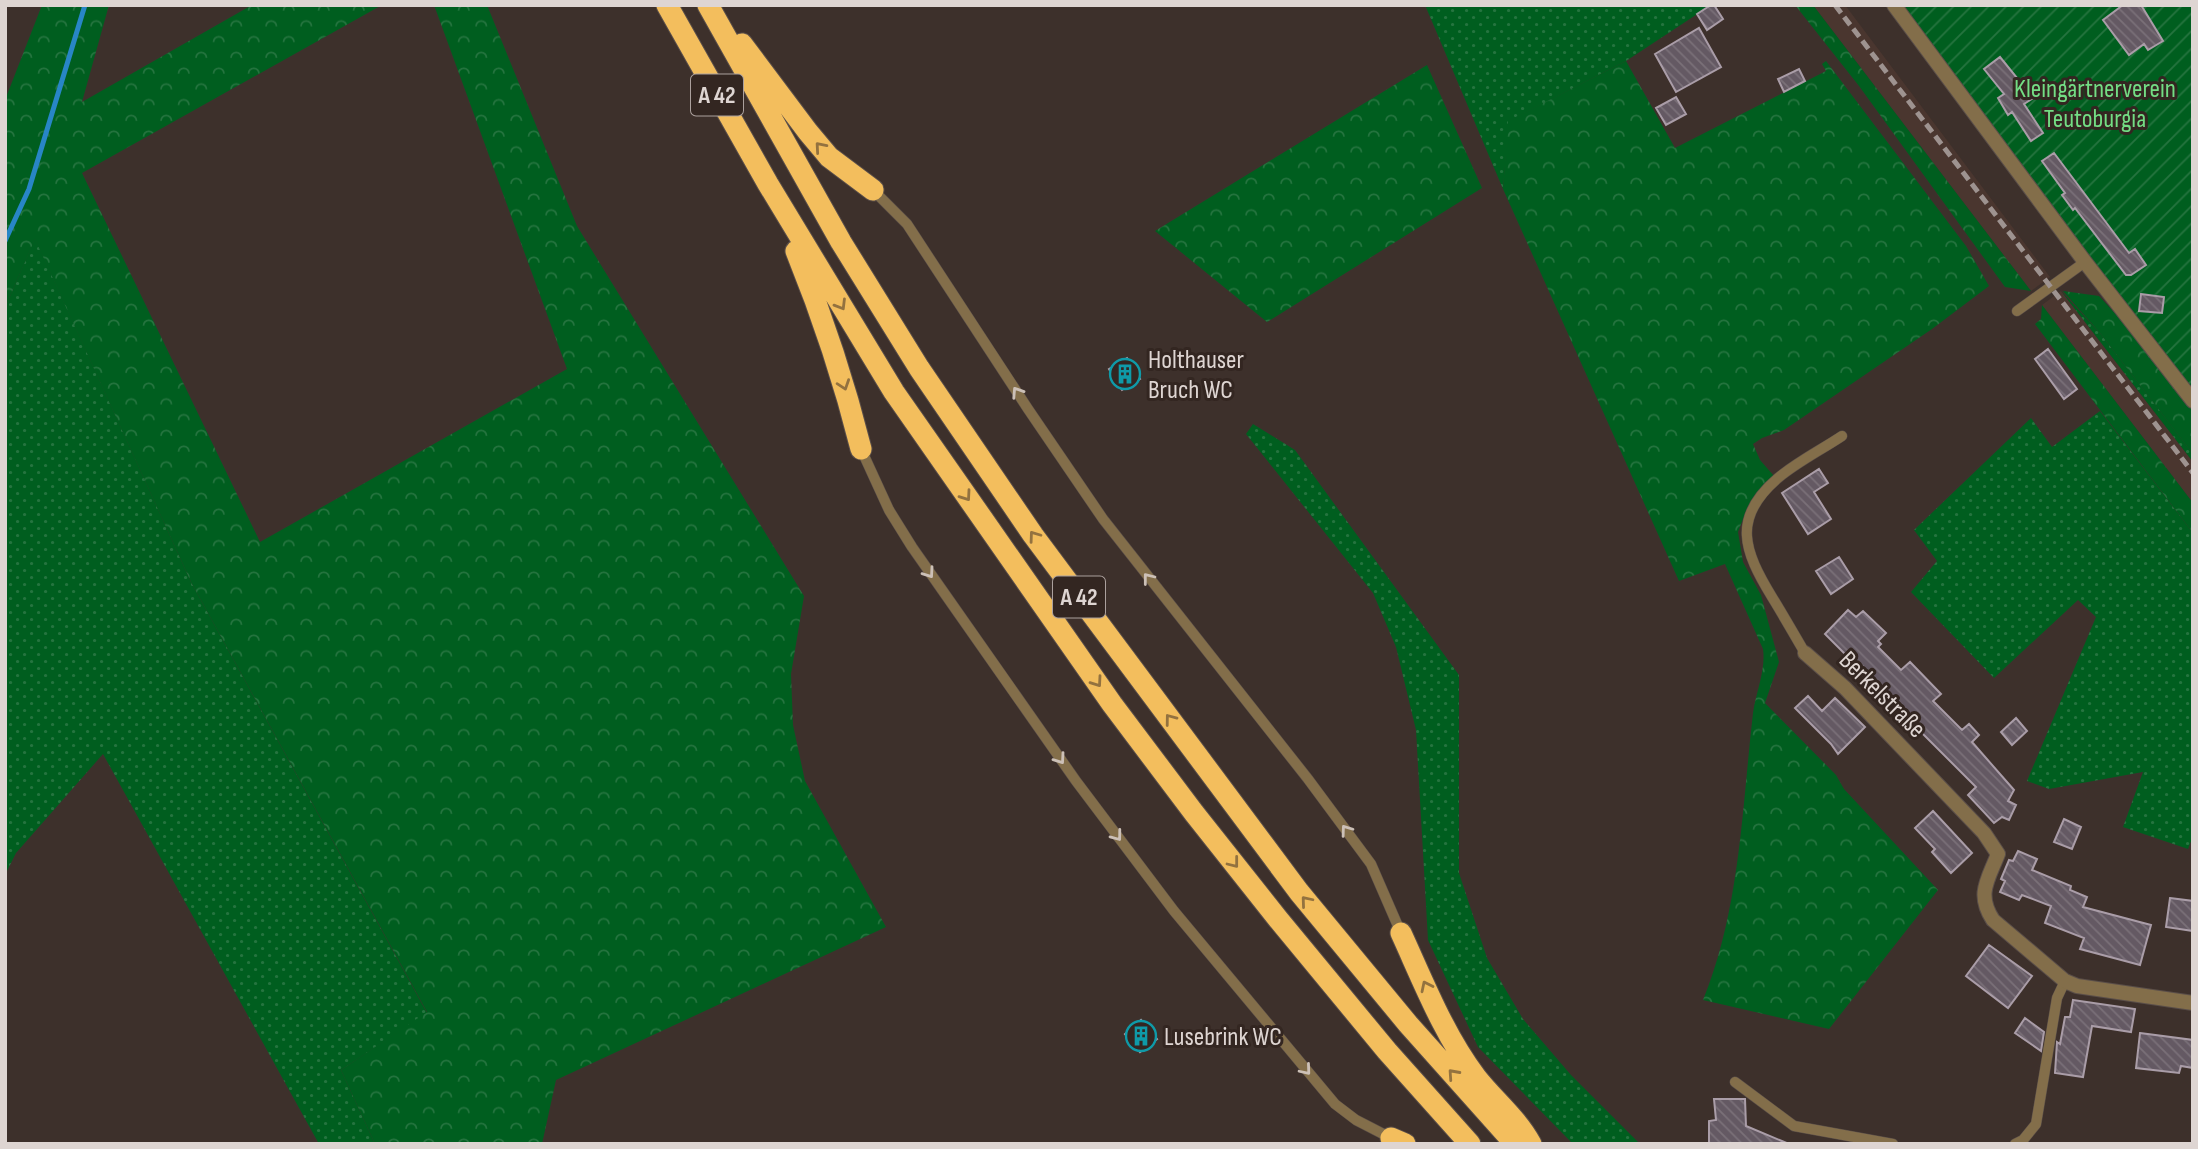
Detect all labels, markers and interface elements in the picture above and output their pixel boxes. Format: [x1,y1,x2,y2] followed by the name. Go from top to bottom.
[691,74,743,116] road number: A 42
[2014,74,2176,135] park label: Kleingärtnerverein Teutoburgia
[816,142,828,155] one-way arrow
[833,298,846,311] one-way arrow
[1148,345,1245,406] place label: Holthauser Bruch WC
[1108,357,1142,391] building icon: Holthauser Bruch WC
[836,379,850,391] one-way arrow
[1012,387,1025,400] one-way arrow
[958,488,970,501] one-way arrow
[1030,531,1042,544] one-way arrow
[921,565,933,578] one-way arrow
[1144,573,1157,585] one-way arrow
[1053,576,1105,618] road number: A 42
[1832,645,1932,745] street label: Berkelstraße
[1089,674,1101,687] one-way arrow
[1166,714,1178,726] one-way arrow
[1052,751,1064,764] one-way arrow
[1341,826,1354,838] one-way arrow
[1109,828,1121,841] one-way arrow
[1225,856,1238,868] one-way arrow
[1302,896,1315,908] one-way arrow
[1420,981,1434,993] one-way arrow
[1124,1019,1158,1053] building icon: Lusebrink WC
[1164,1022,1282,1053] place label: Lusebrink WC
[1298,1062,1311,1074] one-way arrow
[1449,1070,1461,1083] one-way arrow

